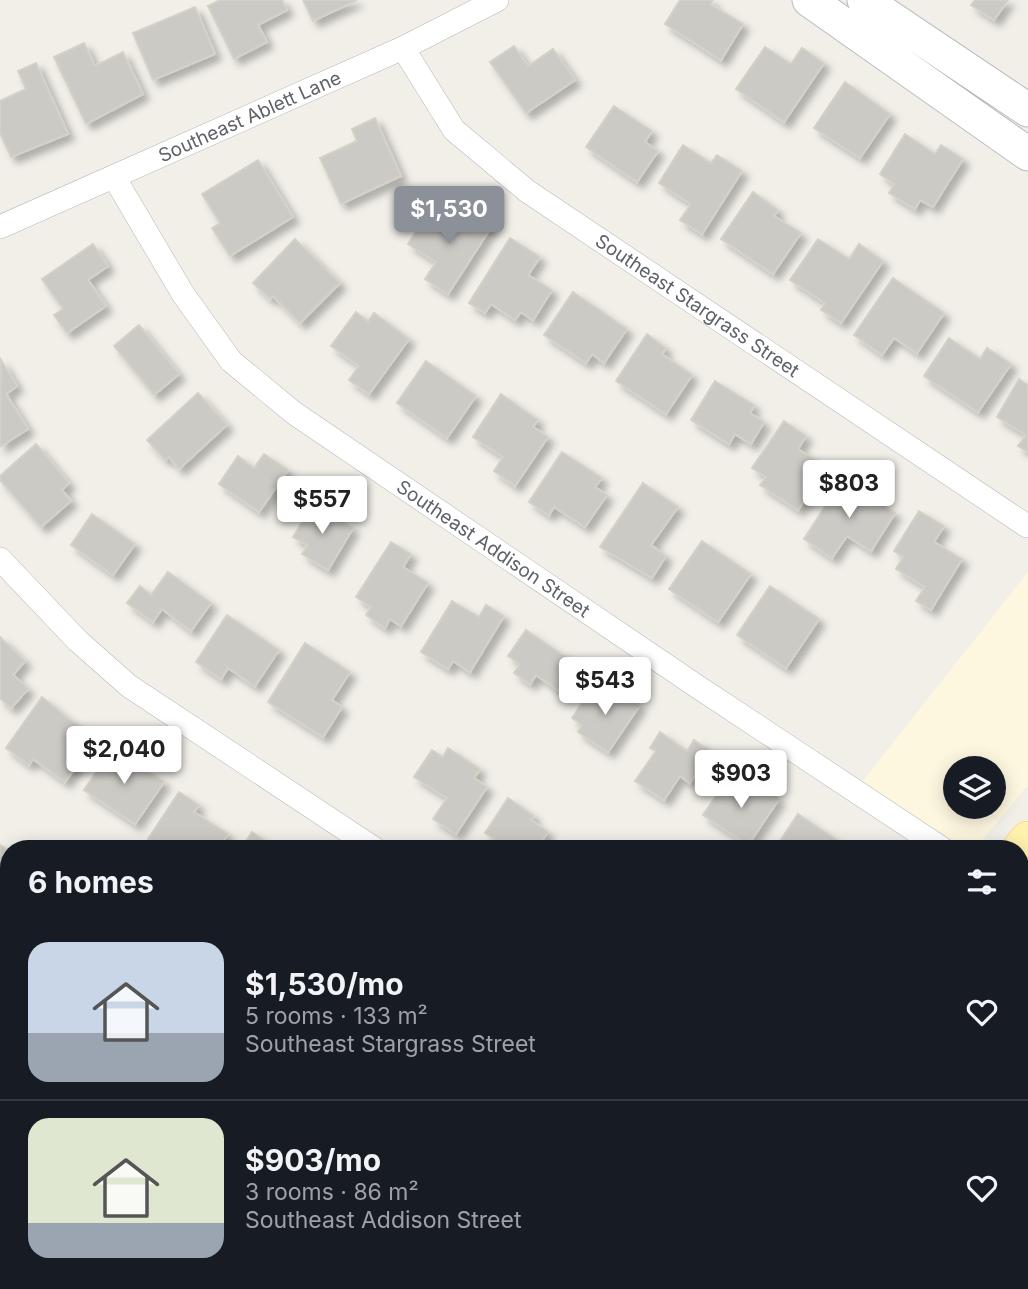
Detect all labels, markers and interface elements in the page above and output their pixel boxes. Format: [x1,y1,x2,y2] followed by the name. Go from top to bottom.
[155,66,345,167] street label: Southeast Ablett Lane
[392,187,506,246] pin: $1,530
[410,195,488,223] text: $1,530
[591,229,804,382] street label: Southeast Stargrass Street
[808,461,890,520] pin: $803
[819,469,879,497] text: $803
[392,475,594,622] street label: Southeast Addison Street
[281,476,363,536] pin: $557
[293,485,351,513] text: $557
[564,658,646,717] pin: $543
[575,666,635,694] text: $543
[67,726,181,786] pin: $2,040
[82,735,166,763] text: $2,040
[700,750,782,810] pin: $903
[943,756,1006,819] map controls
[943,756,1006,819] button: layers
[711,759,771,787] text: $903
[963,863,1001,901] icon: filters
[28,864,154,900] text: 6 homes
[245,966,404,1002] text: $1,530/mo
[84,970,168,1054] icon: home
[963,993,1001,1031] icon: heart
[245,1002,428,1030] text: 5 rooms · 133 m²
[245,1030,536,1058] text: Southeast Stargrass Street
[245,1142,381,1178] text: $903/mo
[84,1146,168,1230] icon: home
[963,1169,1001,1207] icon: heart
[245,1178,419,1206] text: 3 rooms · 86 m²
[245,1206,521,1234] text: Southeast Addison Street

